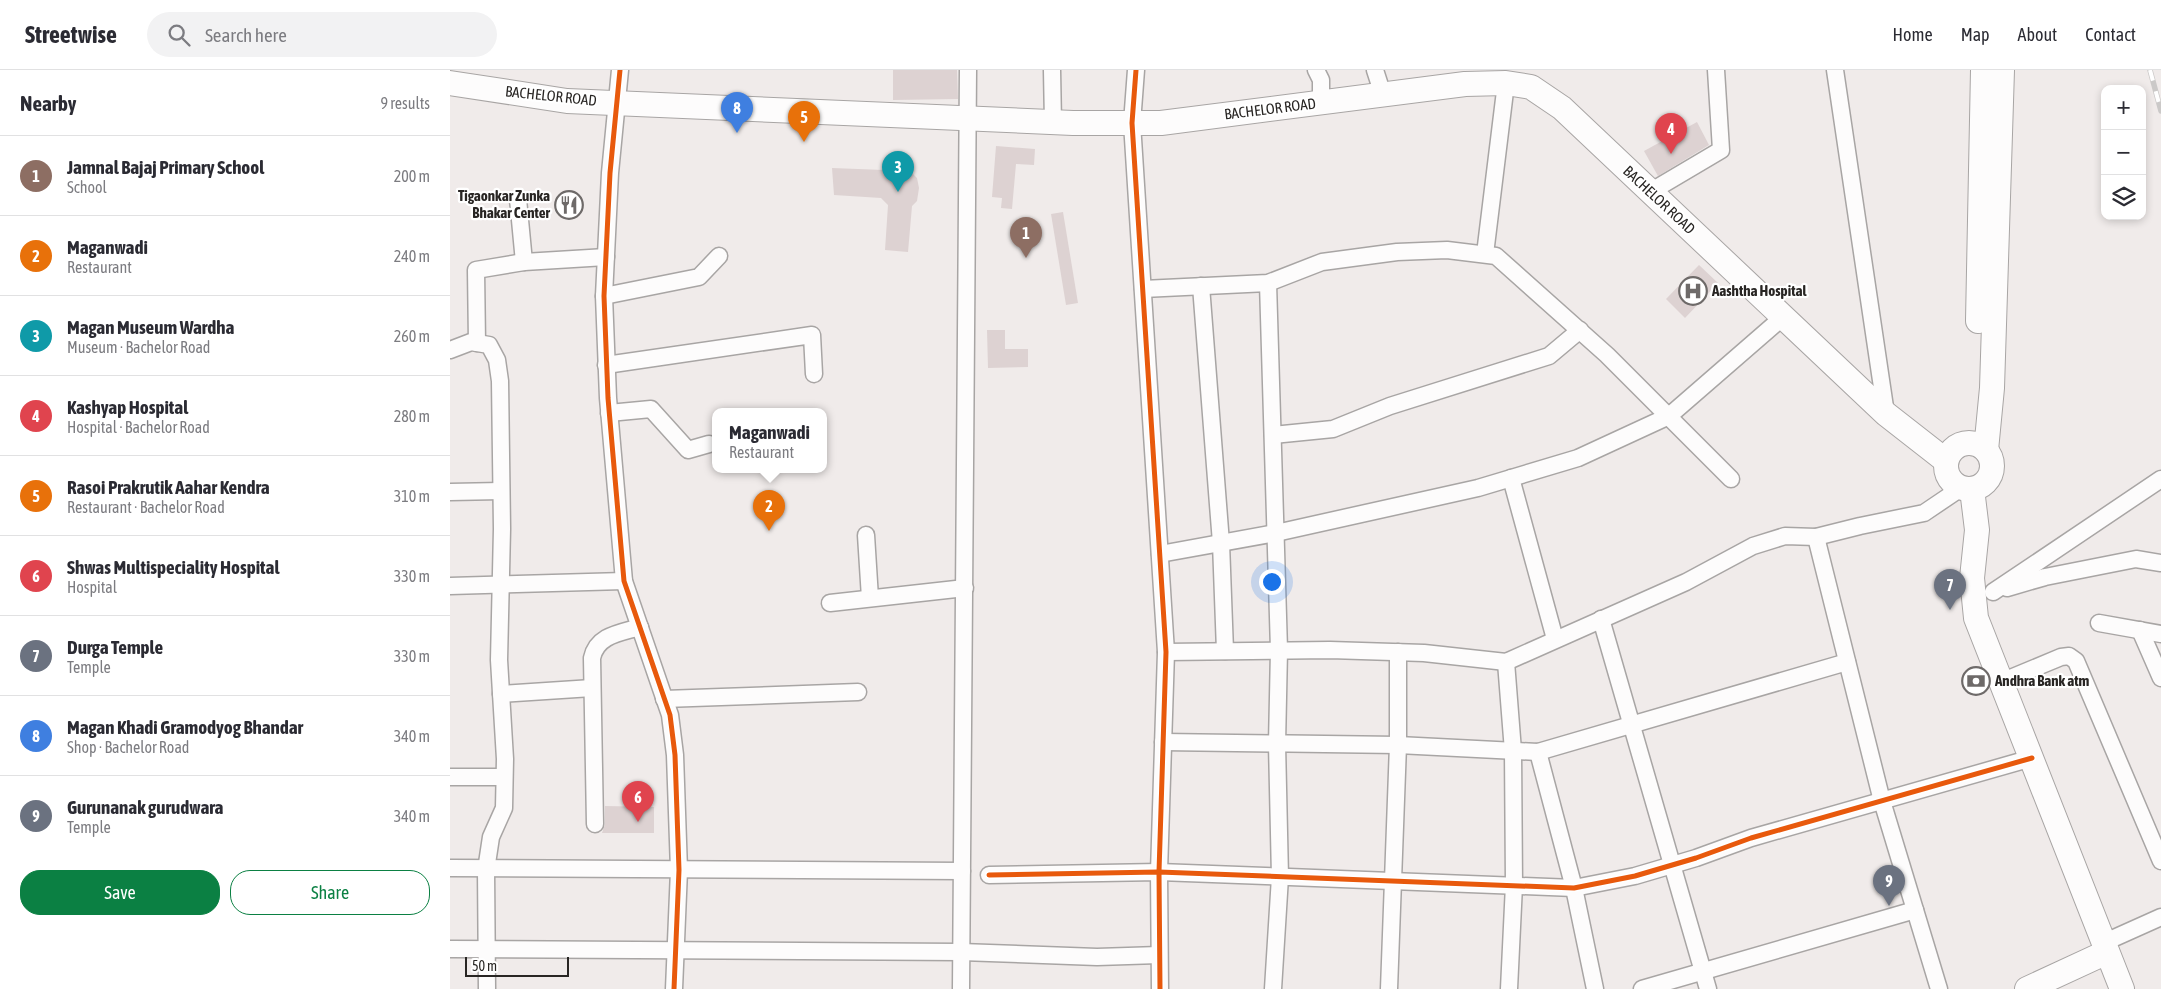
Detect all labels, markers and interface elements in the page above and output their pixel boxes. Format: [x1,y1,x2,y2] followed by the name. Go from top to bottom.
[147,12,497,57] search box
[25,21,117,48] text: Streetwise
[165,21,193,49] icon: search
[205,24,287,46] text: Search here
[1893,24,1933,45] text: Home
[1961,24,1990,45] text: Map
[2018,24,2057,45] text: About
[2085,24,2136,45] text: Contact
[504,82,598,109] street label: BACHELOR ROAD
[2101,85,2146,220] map controls
[2101,85,2146,130] button: +
[20,91,76,115] text: Nearby
[721,92,753,133] pin: 8
[380,94,430,112] text: 9 results
[1223,94,1317,123] street label: BACHELOR ROAD
[788,101,820,142] pin: 5
[1655,113,1687,154] pin: 4
[2101,130,2146,175] button: −
[882,151,914,192] pin: 3
[67,156,264,178] text: Jamnal Bajaj Primary School
[1620,162,1699,237] street label: BACHELOR ROAD
[32,167,40,185] text: 1
[394,167,430,185] text: 200 m
[2101,175,2146,220] button: layers
[67,178,107,196] text: School
[458,187,551,221] place label: Tigaonkar Zunka Bhakar Center
[554,190,584,220] restaurant icon: Tigaonkar Zunka Bhakar Center
[1010,217,1042,258] pin: 1
[67,236,148,258] text: Maganwadi
[32,247,40,265] text: 2
[394,247,430,265] text: 240 m
[67,258,132,276] text: Restaurant
[1678,276,1708,306] hospital icon: Aashtha Hospital
[1711,282,1807,299] place label: Aashtha Hospital
[67,316,234,338] text: Magan Museum Wardha
[32,327,40,345] text: 3
[394,327,430,345] text: 260 m
[67,338,210,356] text: Museum · Bachelor Road
[67,396,188,418] text: Kashyap Hospital
[32,407,40,425] text: 4
[394,407,430,425] text: 280 m
[712,408,827,473] popup
[67,418,210,436] text: Hospital · Bachelor Road
[729,421,810,443] text: Maganwadi
[729,443,794,461] text: Restaurant
[67,476,270,498] text: Rasoi Prakrutik Aahar Kendra
[32,487,40,505] text: 5
[394,487,430,505] text: 310 m
[753,490,785,531] pin: 2
[67,498,225,516] text: Restaurant · Bachelor Road
[67,556,279,578] text: Shwas Multispeciality Hospital
[32,567,40,585] text: 6
[394,567,430,585] text: 330 m
[1259,569,1285,595] your location
[1934,569,1966,610] pin: 7
[67,578,117,596] text: Hospital
[67,636,163,658] text: Durga Temple
[32,647,40,665] text: 7
[394,647,430,665] text: 330 m
[67,658,111,676] text: Temple
[1961,666,1991,696] bank icon: Andhra Bank atm
[1994,672,2089,689] place label: Andhra Bank atm
[67,716,303,738] text: Magan Khadi Gramodyog Bhandar
[32,727,40,745] text: 8
[394,727,430,745] text: 340 m
[67,738,189,756] text: Shop · Bachelor Road
[622,781,654,822] pin: 6
[67,796,223,818] text: Gurunanak gurudwara
[32,807,40,825] text: 9
[394,807,430,825] text: 340 m
[67,818,111,836] text: Temple
[1873,865,1905,906] pin: 9
[20,870,220,915] button: Save
[230,870,430,915] button: Share
[465,954,569,977] scale bar
[472,958,497,974] text: 50 m

